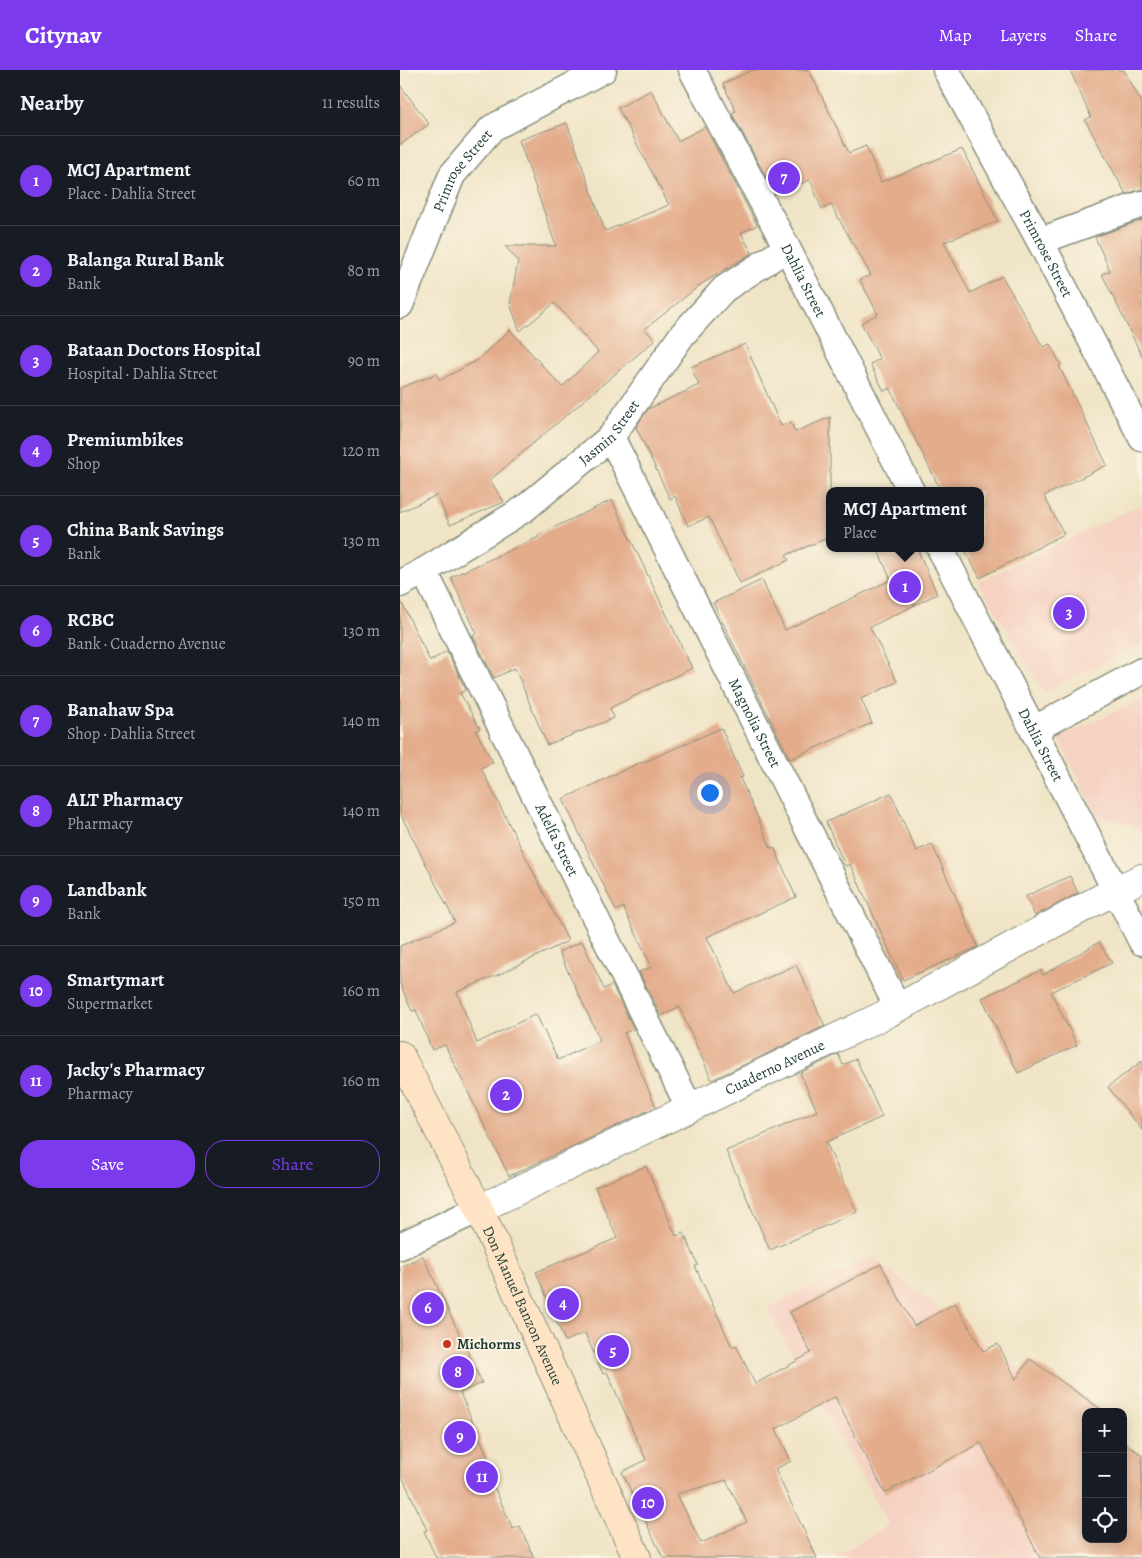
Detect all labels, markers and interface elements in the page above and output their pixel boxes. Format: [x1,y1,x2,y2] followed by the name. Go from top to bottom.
[25,19,101,51] text: Citynav
[939,23,972,47] text: Map
[1000,23,1047,47] text: Layers
[1075,23,1117,47] text: Share
[20,89,83,117] text: Nearby
[322,92,380,114] text: 11 results
[428,125,497,215] street label: Primrose Street
[67,157,191,183] text: MCJ Apartment
[768,159,800,197] pin: 7
[33,170,39,192] text: 1
[348,170,380,192] text: 60 m
[67,183,196,205] text: Place · Dahlia Street
[1015,206,1077,301] street label: Primrose Street
[776,240,831,321] street label: Dahlia Street
[67,247,224,273] text: Balanga Rural Bank
[32,260,40,282] text: 2
[347,260,380,282] text: 80 m
[67,273,101,295] text: Bank
[67,337,260,363] text: Bataan Doctors Hospital
[33,350,39,372] text: 3
[348,350,380,372] text: 90 m
[67,363,218,385] text: Hospital · Dahlia Street
[575,396,644,470] street label: Jasmin Street
[67,427,183,453] text: Premiumbikes
[32,440,40,462] text: 4
[342,440,380,462] text: 120 m
[67,453,100,475] text: Shop
[826,487,984,552] popup
[843,496,967,522] text: MCJ Apartment
[67,517,224,543] text: China Bank Savings
[843,522,877,544] text: Place
[33,530,39,552] text: 5
[343,530,380,552] text: 130 m
[67,543,101,565] text: Bank
[889,568,921,606] pin: 1
[1053,594,1085,632] pin: 3
[67,607,114,633] text: RCBC
[32,620,40,642] text: 6
[343,620,380,642] text: 130 m
[67,633,226,655] text: Bank · Cuaderno Avenue
[724,675,786,771] street label: Magnolia Street
[67,697,174,723] text: Banahaw Spa
[1014,704,1068,785] street label: Dahlia Street
[33,710,39,732] text: 7
[342,710,380,732] text: 140 m
[67,723,195,745] text: Shop · Dahlia Street
[697,780,723,806] your location
[67,787,183,813] text: ALT Pharmacy
[530,799,583,880] street label: Adelfa Street
[32,800,40,822] text: 8
[342,800,380,822] text: 140 m
[67,813,133,835] text: Pharmacy
[67,877,147,903] text: Landbank
[32,890,40,912] text: 9
[343,890,380,912] text: 150 m
[67,903,101,925] text: Bank
[67,967,164,993] text: Smartymart
[29,980,43,1002] text: 10
[342,980,380,1002] text: 160 m
[67,993,153,1015] text: Supermarket
[722,1035,828,1100] street label: Cuaderno Avenue
[67,1057,205,1083] text: Jacky's Pharmacy
[30,1070,42,1092] text: 11
[342,1070,380,1092] text: 160 m
[490,1076,522,1114] pin: 2
[67,1083,133,1105] text: Pharmacy
[20,1140,195,1188] button: Save
[205,1140,380,1188] button: Share
[478,1223,568,1389] street label: Don Manuel Banzon Avenue
[547,1285,579,1323] pin: 4
[412,1289,444,1327] pin: 6
[597,1332,629,1370] pin: 5
[457,1334,521,1354] place label: Michorms
[441,1338,453,1350] marker: Michorms
[442,1353,474,1391] pin: 8
[1082,1408,1127,1543] map controls
[1082,1408,1127,1453] button: +
[444,1418,476,1456] pin: 9
[1082,1453,1127,1498] button: −
[466,1458,498,1496] pin: 11
[632,1484,664,1522] pin: 10
[1082,1498,1127,1543] button: locate

